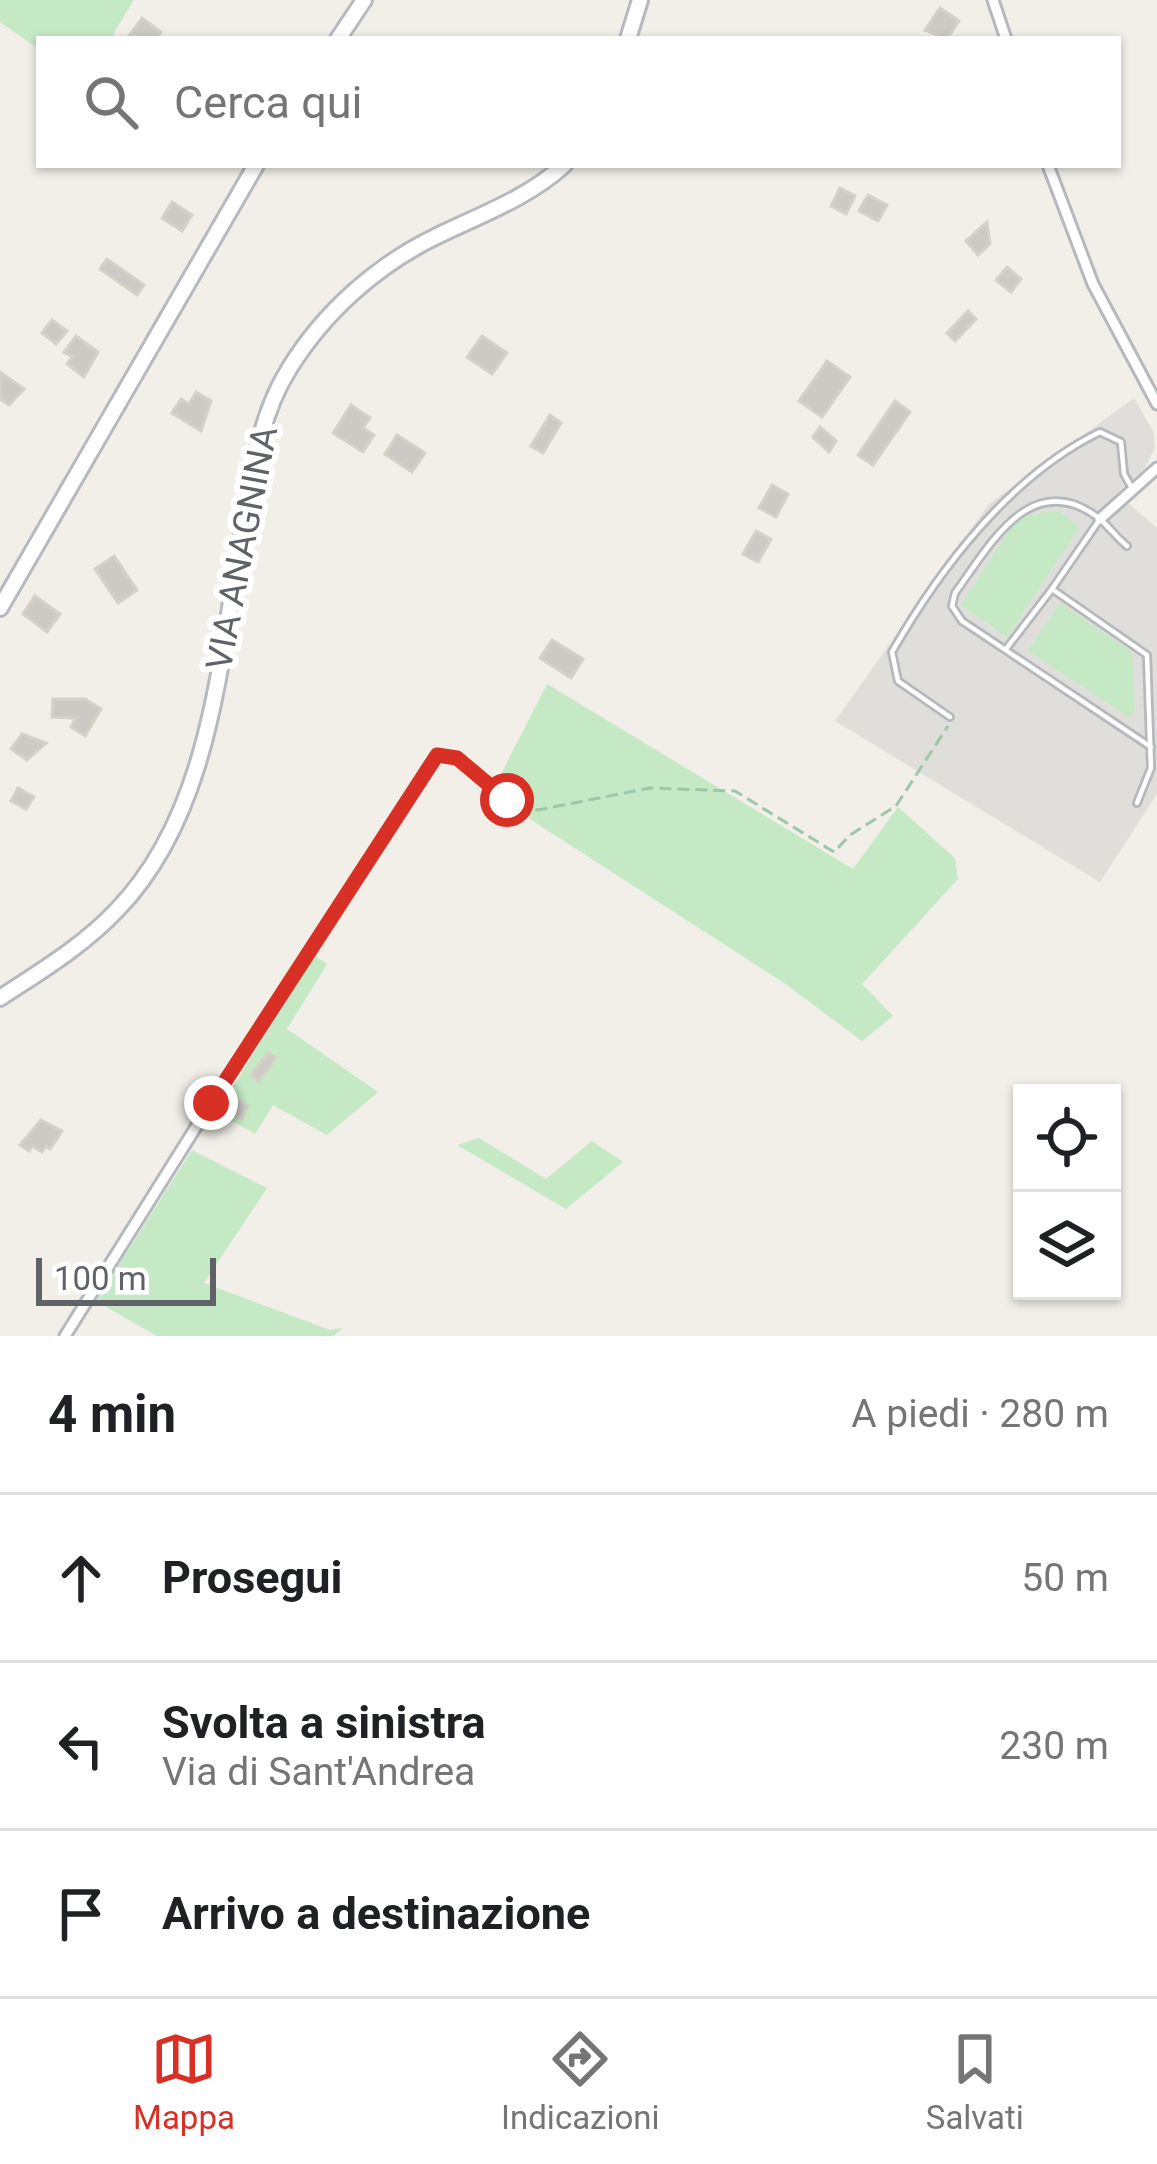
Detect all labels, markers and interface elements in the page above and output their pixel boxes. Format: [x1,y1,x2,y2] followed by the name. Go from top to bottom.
[36,36,1121,168] search box
[78,69,144,135] icon: search
[174,76,363,129] text: Cerca qui
[198,422,286,674] street label: VIA ANAGNINA
[480,773,534,827] route start
[184,1076,238,1130] route end
[1013,1084,1121,1300] map controls
[1013,1084,1121,1192] button: locate
[1013,1192,1121,1300] button: layers
[36,1252,216,1305] scale bar
[54,1259,147,1298] text: 100 m
[48,1385,176,1444] text: 4 min
[851,1391,1109,1437] text: A piedi · 280 m
[48,1545,114,1611] icon: ahead
[162,1551,342,1604] text: Prosegui
[1021,1555,1109,1601] text: 50 m
[162,1696,486,1749] text: Svolta a sinistra
[48,1713,114,1779] icon: left
[999,1723,1109,1769] text: 230 m
[162,1749,475,1795] text: Via di Sant'Andrea
[48,1881,114,1947] icon: arrive
[162,1887,590,1940] text: Arrivo a destinazione
[133,2026,235,2137] tab: Mappa
[501,2026,660,2137] tab: Indicazioni
[926,2026,1024,2137] tab: Salvati

